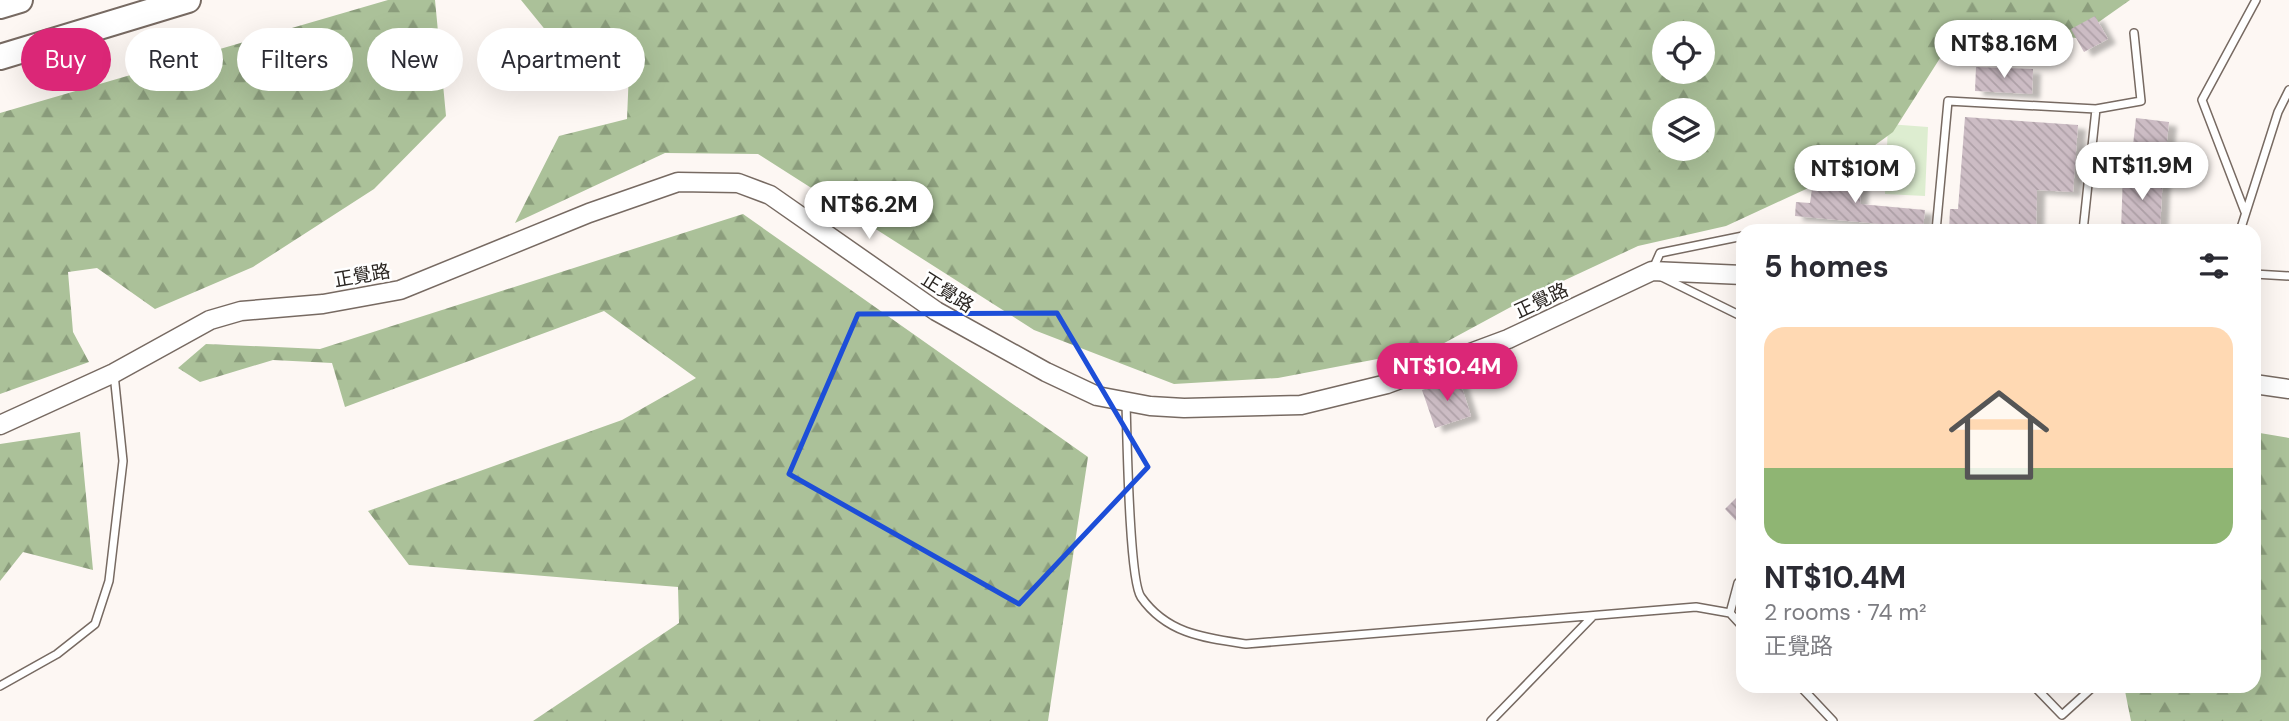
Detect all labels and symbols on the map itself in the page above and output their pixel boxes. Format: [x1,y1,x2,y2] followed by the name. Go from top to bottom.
[1932,20,2076,80] pin: NT$8.16M
[2070,142,2214,202] pin: NT$11.9M
[1798,146,1912,205] pin: NT$10M
[804,182,934,241] pin: NT$6.2M
[332,258,392,293] street label: 正覺路
[917,267,979,318] street label: 正覺路
[1510,277,1572,324] street label: 正覺路
[1375,344,1519,403] pin: NT$10.4M

